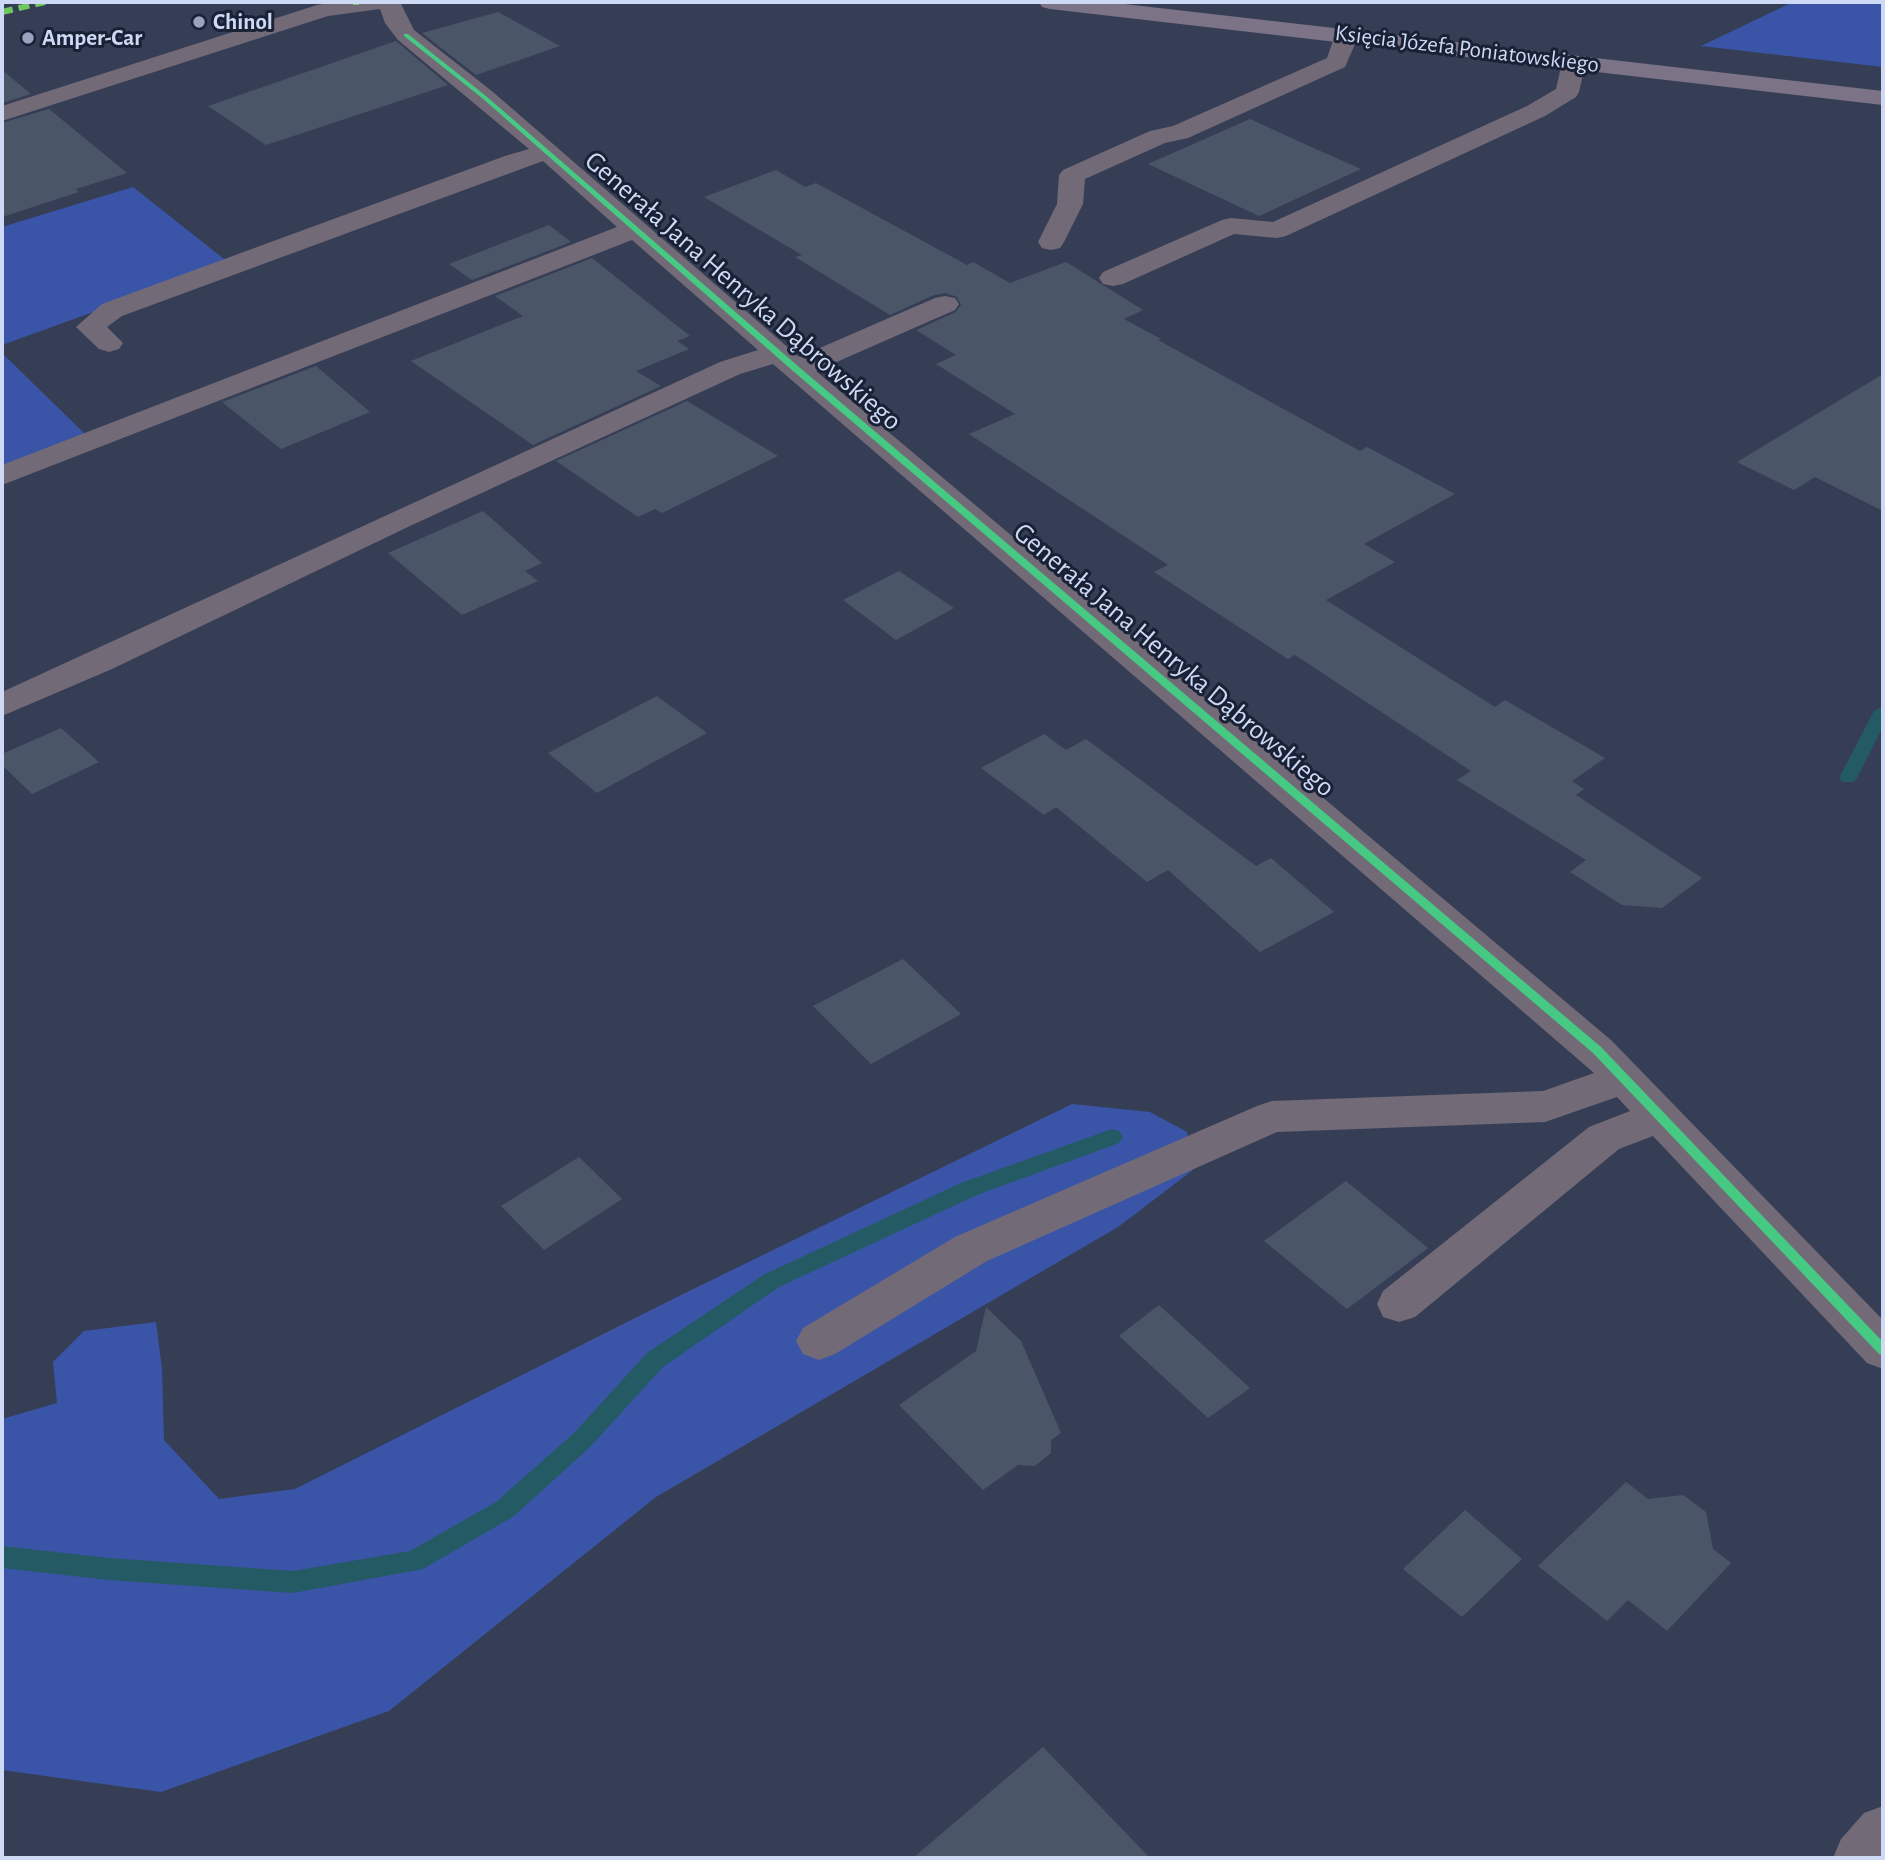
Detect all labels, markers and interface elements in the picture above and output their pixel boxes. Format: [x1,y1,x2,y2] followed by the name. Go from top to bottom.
[213,8,273,36] place label: Chinol
[191,14,207,30] marker: Chinol
[1333,19,1601,79] street label: Księcia Józefa Poniatowskiego
[42,24,142,52] place label: Amper-Car
[20,30,36,46] marker: Amper-Car
[578,144,908,438] street label: Generała Jana Henryka Dąbrowskiego
[1007,516,1341,804] street label: Generała Jana Henryka Dąbrowskiego

